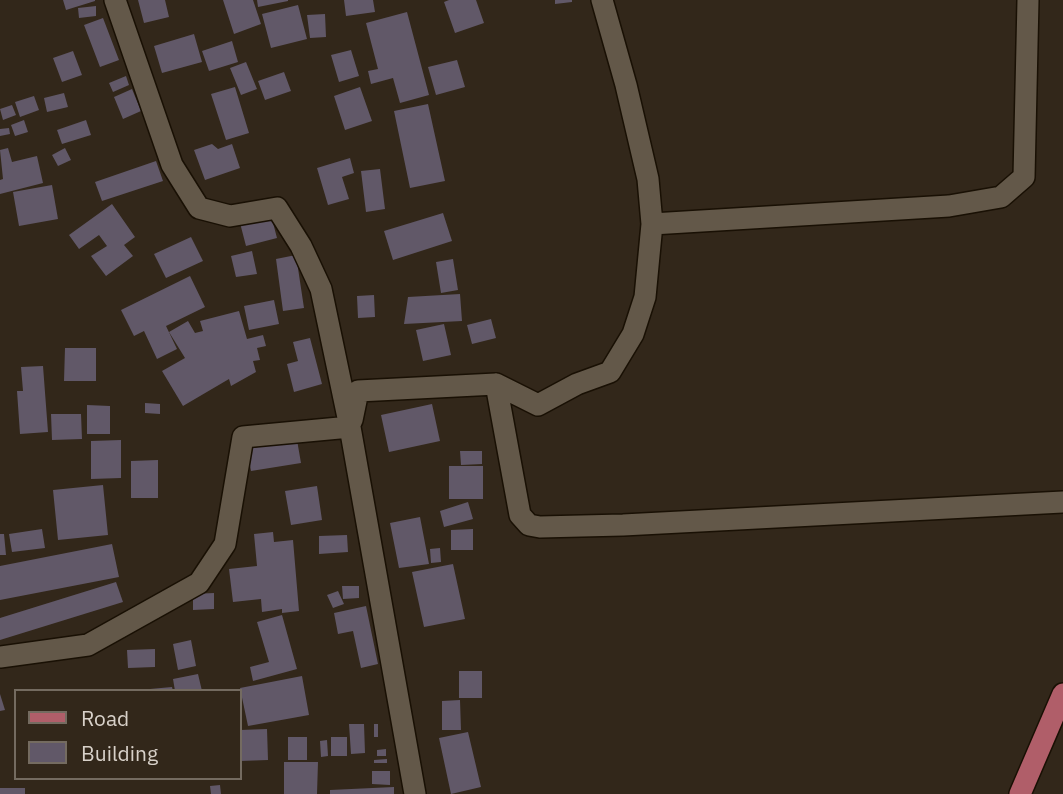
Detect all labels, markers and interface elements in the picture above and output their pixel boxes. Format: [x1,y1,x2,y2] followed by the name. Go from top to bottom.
[14,689,242,780] legend
[81,704,129,732] text: Road
[81,739,158,767] text: Building

